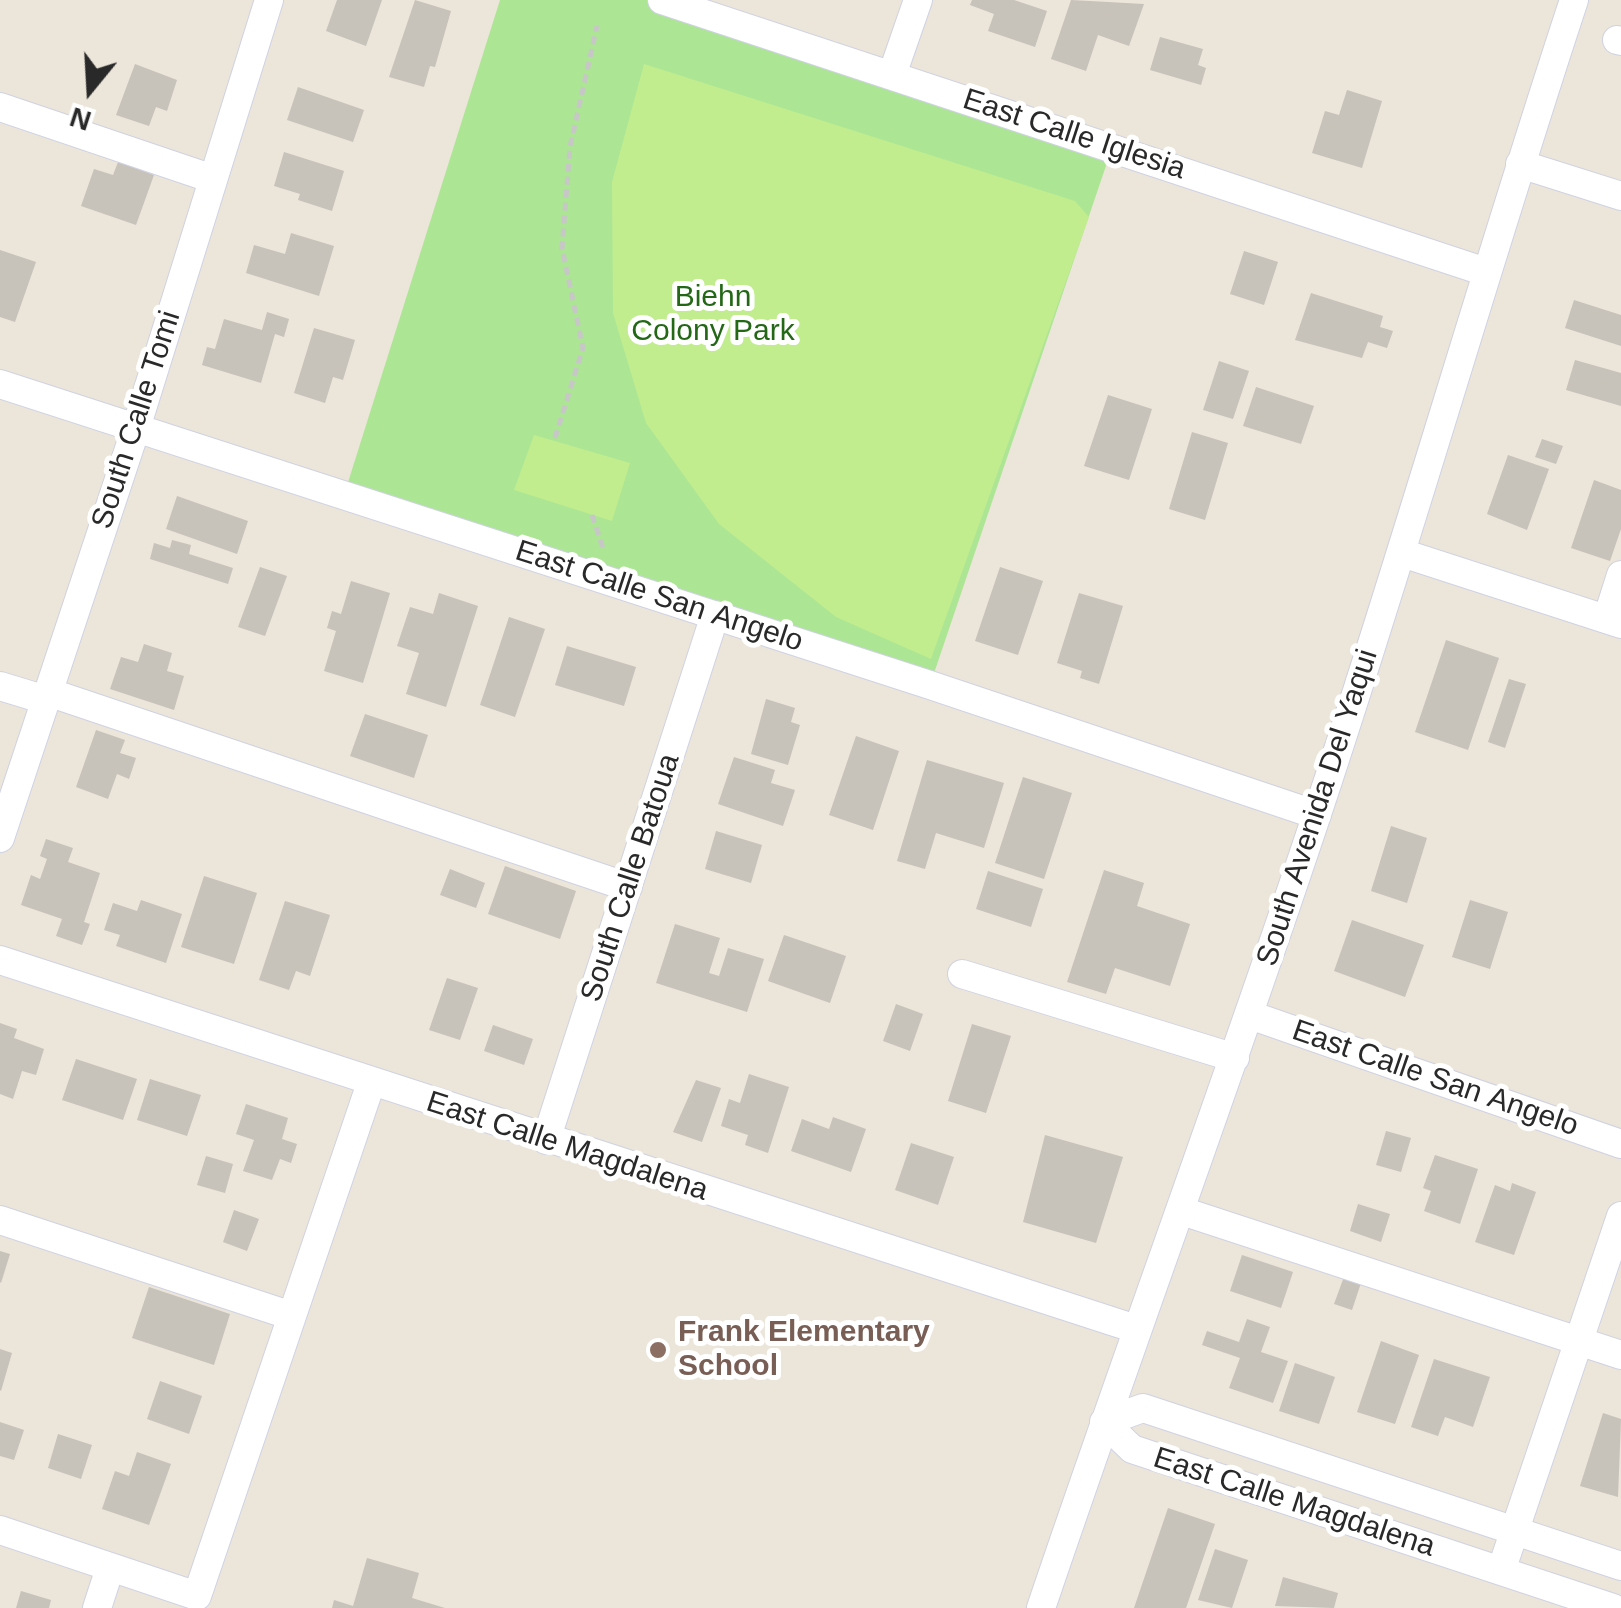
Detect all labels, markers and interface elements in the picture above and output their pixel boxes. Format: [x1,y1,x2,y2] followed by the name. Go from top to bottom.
[40,40,140,140] north arrow
[958,82,1190,188] street label: East Calle Iglesia
[66,101,95,137] text: N
[631,280,795,350] park label: Biehn Colony Park
[85,307,189,533] street label: South Calle Tomi
[511,533,807,661] street label: East Calle San Angelo
[1250,645,1386,971] street label: South Avenida Del Yaqui
[574,750,688,1006] street label: South Calle Batoua
[1287,1013,1583,1145] street label: East Calle San Angelo
[422,1085,712,1209] street label: East Calle Magdalena
[678,1315,930,1386] place label: Frank Elementary School
[647,1339,669,1361] marker: Frank Elementary School
[1149,1441,1439,1565] street label: East Calle Magdalena

